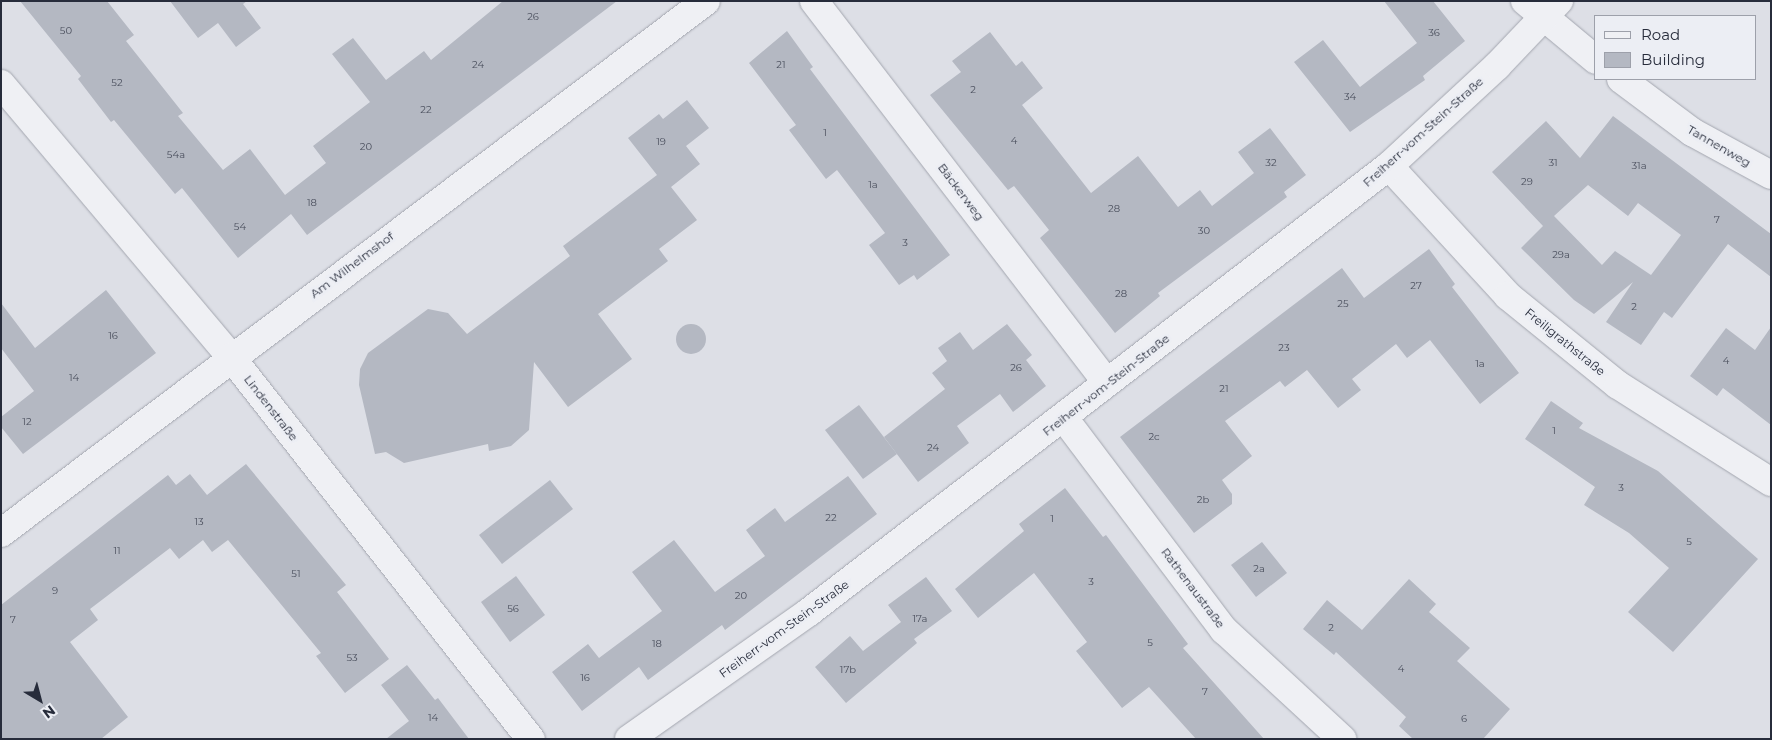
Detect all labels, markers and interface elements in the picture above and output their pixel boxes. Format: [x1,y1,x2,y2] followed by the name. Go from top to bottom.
[527,11,539,23] house number: 26
[1594,15,1757,80] legend
[60,25,72,37] house number: 50
[1641,25,1680,44] text: Road
[1428,27,1440,39] house number: 36
[1641,50,1705,69] text: Building
[472,59,484,71] house number: 24
[776,59,786,71] house number: 21
[1360,74,1486,190] street label: Freiherr-vom-Stein-Straße
[111,77,123,89] house number: 52
[970,84,976,96] house number: 2
[1344,91,1356,103] house number: 34
[420,104,432,116] house number: 22
[1685,122,1753,170] street label: Tannenweg
[823,127,827,139] house number: 1
[1011,135,1017,147] house number: 4
[656,136,666,148] house number: 19
[360,141,372,153] house number: 20
[167,149,185,161] house number: 54a
[1265,157,1277,169] house number: 32
[1548,157,1558,169] house number: 31
[1631,160,1647,172] house number: 31a
[935,161,987,223] street label: Bäckerweg
[1521,176,1533,188] house number: 29
[868,179,878,191] house number: 1a
[307,197,317,209] house number: 18
[1108,203,1120,215] house number: 28
[1714,214,1720,226] house number: 7
[234,221,246,233] house number: 54
[1198,225,1210,237] house number: 30
[307,229,397,301] street label: Am Wilhelmshof
[902,237,908,249] house number: 3
[1552,249,1570,261] house number: 29a
[1410,280,1422,292] house number: 27
[1115,288,1127,300] house number: 28
[1337,298,1349,310] house number: 25
[1631,301,1637,313] house number: 2
[1522,305,1608,379] street label: Freiligrathstraße
[108,330,118,342] house number: 16
[1040,331,1172,439] street label: Freiherr-vom-Stein-Straße
[1278,342,1290,354] house number: 23
[1723,355,1729,367] house number: 4
[1475,358,1485,370] house number: 1a
[1010,362,1022,374] house number: 26
[69,372,79,384] house number: 14
[241,372,301,444] street label: Lindenstraße
[1219,383,1229,395] house number: 21
[22,416,32,428] house number: 12
[1552,425,1556,437] house number: 1
[1148,431,1160,443] house number: 2c
[927,442,939,454] house number: 24
[1618,482,1624,494] house number: 3
[1197,494,1209,506] house number: 2b
[825,512,837,524] house number: 22
[1050,513,1054,525] house number: 1
[194,516,204,528] house number: 13
[1686,536,1692,548] house number: 5
[113,545,121,557] house number: 11
[1158,545,1228,631] street label: Rathenaustraße
[1253,563,1265,575] house number: 2a
[291,568,301,580] house number: 51
[1088,576,1094,588] house number: 3
[716,577,852,681] street label: Freiherr-vom-Stein-Straße
[52,585,58,597] house number: 9
[735,590,747,602] house number: 20
[507,603,519,615] house number: 56
[912,613,928,625] house number: 17a
[10,614,16,626] house number: 7
[1328,622,1334,634] house number: 2
[1147,637,1153,649] house number: 5
[652,638,662,650] house number: 18
[346,652,358,664] house number: 53
[1398,663,1404,675] house number: 4
[840,664,856,676] house number: 17b
[580,672,590,684] house number: 16
[15,675,65,725] north arrow
[1202,686,1208,698] house number: 7
[39,701,59,723] text: N
[428,712,438,724] house number: 14
[1461,713,1467,725] house number: 6

